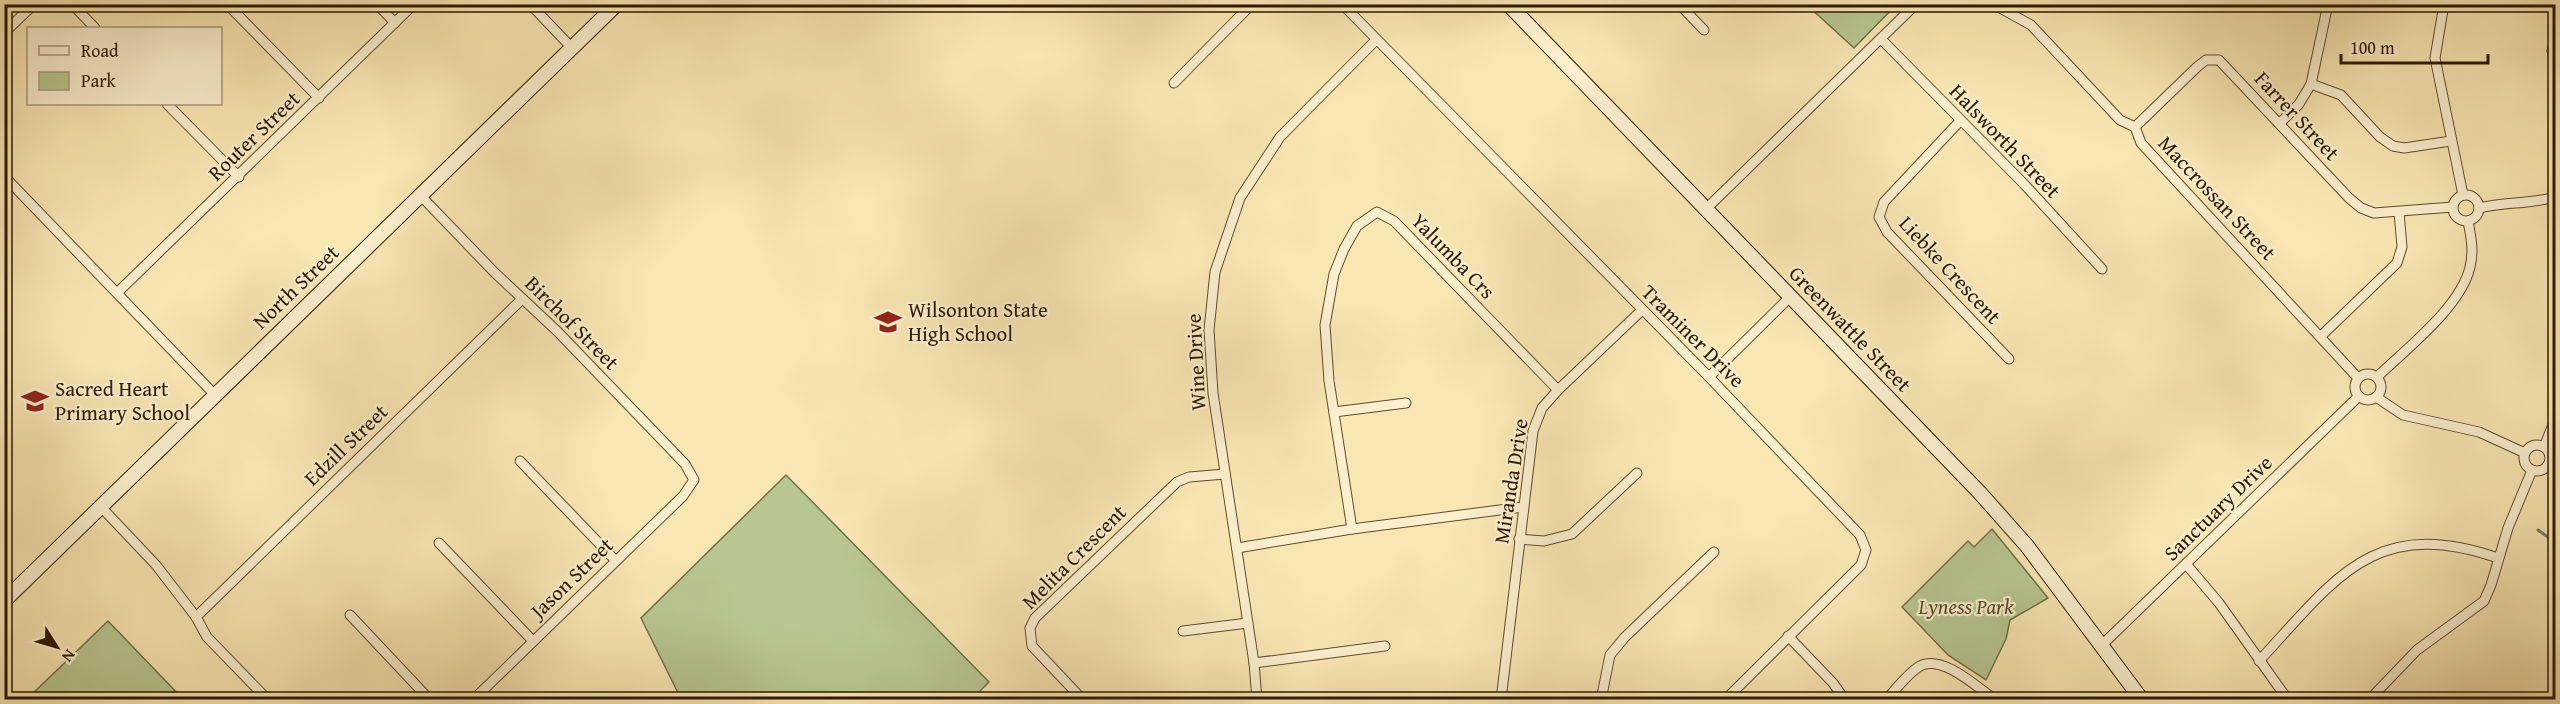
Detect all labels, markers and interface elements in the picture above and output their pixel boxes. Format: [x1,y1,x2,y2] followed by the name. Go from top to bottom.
[27,27,222,105] legend
[2341,27,2488,65] scale bar
[2350,34,2395,61] text: 100 m
[81,37,119,64] text: Road
[2248,64,2347,168] street label: Farrer Street
[81,67,117,94] text: Park
[1942,76,2069,205] street label: Halsworth Street
[201,83,307,188] street label: Router Street
[2151,128,2284,268] street label: Maccrossan Street
[1404,205,1503,306] street label: Yalumba Crs
[1892,209,2009,331] street label: Liebke Crescent
[245,237,346,336] street label: North Street
[1782,259,1919,399] street label: Greenwattle Street
[518,269,627,377] street label: Birchof Street
[1635,277,1752,395] street label: Traminer Drive
[908,294,1048,349] place label: Wilsonton State High School
[873,307,903,337] school or university icon: Wilsonton State High School
[1177,313,1214,411] street label: Wine Drive
[55,373,190,428] place label: Sacred Heart Primary School
[20,386,50,416] school or university icon: Sacred Heart Primary School
[297,396,395,493] street label: Edzill Street
[1485,416,1536,546] street label: Miranda Drive
[2156,447,2279,568] street label: Sanctuary Drive
[1014,497,1134,616] street label: Melita Crescent
[521,530,621,627] street label: Jason Street
[1917,591,2014,622] park label: Lyness Park
[27,617,87,677] north arrow
[56,645,82,668] text: N

